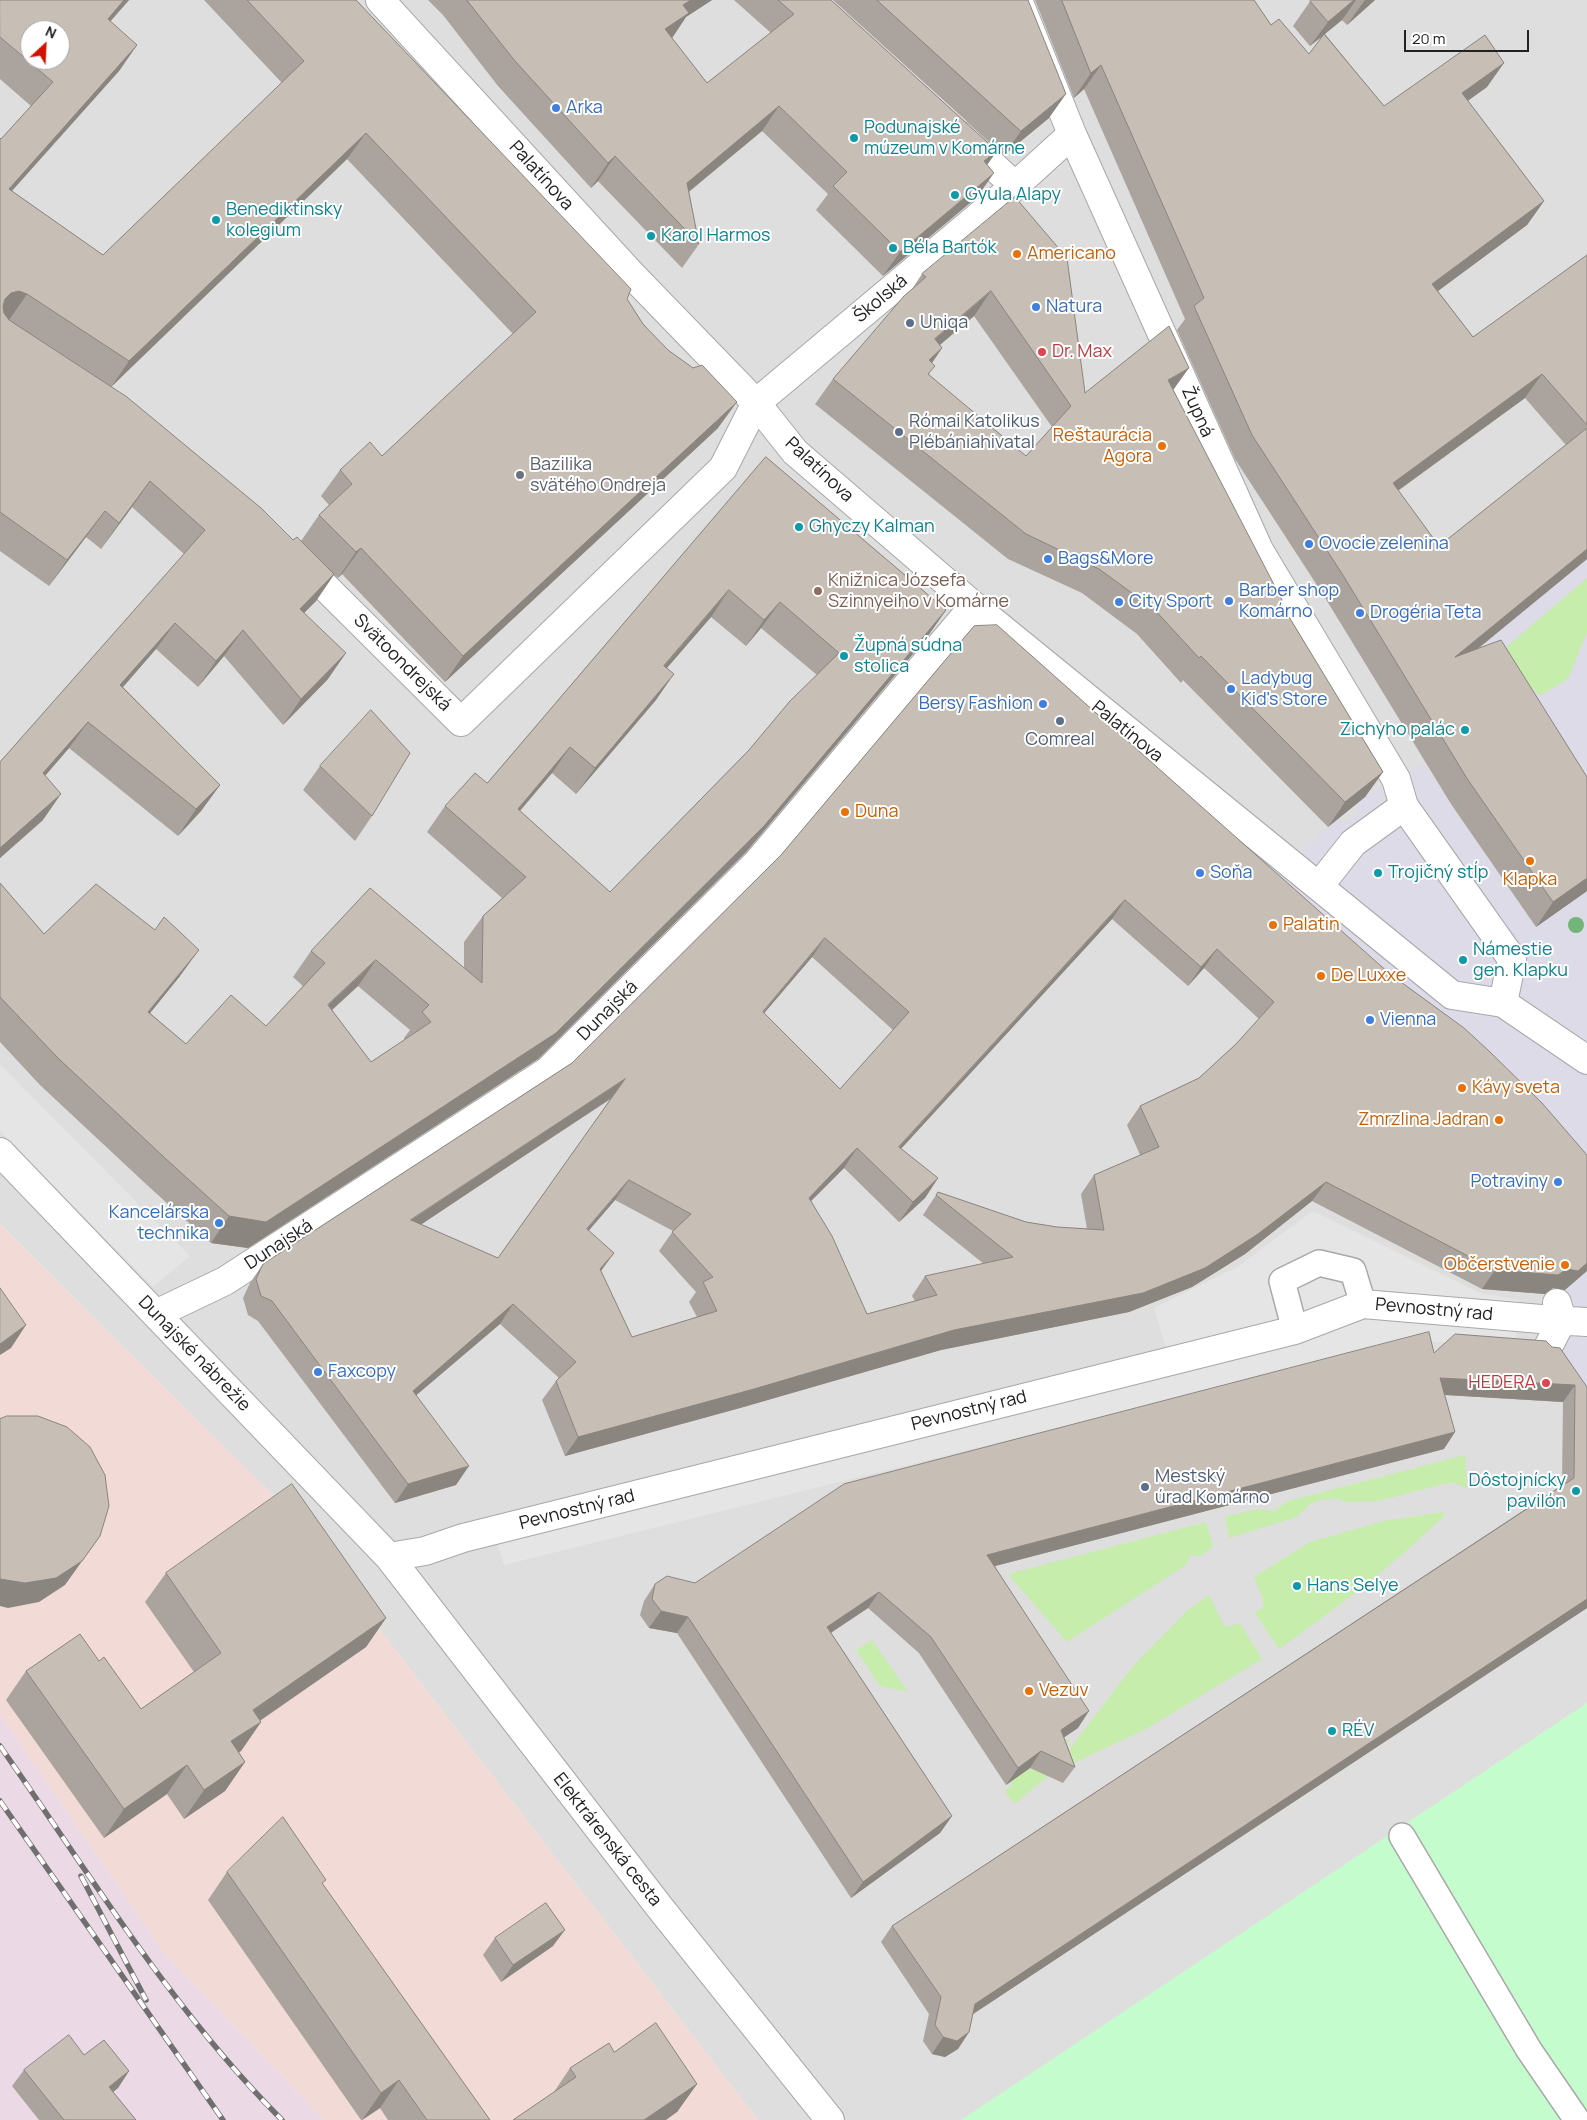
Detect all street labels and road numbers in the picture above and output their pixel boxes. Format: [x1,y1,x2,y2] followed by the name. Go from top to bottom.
[504,137,578,215] street label: Palatínova
[850,270,912,328] street label: Školská
[1176,383,1218,441] street label: Župná
[780,433,858,507] street label: Palatínova
[349,610,455,716] street label: Svätoondrejská
[1087,697,1167,767] street label: Palatínova
[573,976,643,1046] street label: Dunajská
[241,1215,317,1275] street label: Dunajská
[133,1292,255,1416] street label: Dunajské nábrežie
[1374,1294,1494,1326] street label: Pevnostný rad
[909,1386,1029,1436] street label: Pevnostný rad
[517,1485,637,1535] street label: Pevnostný rad
[548,1769,666,1911] street label: Elektrárenská cesta

